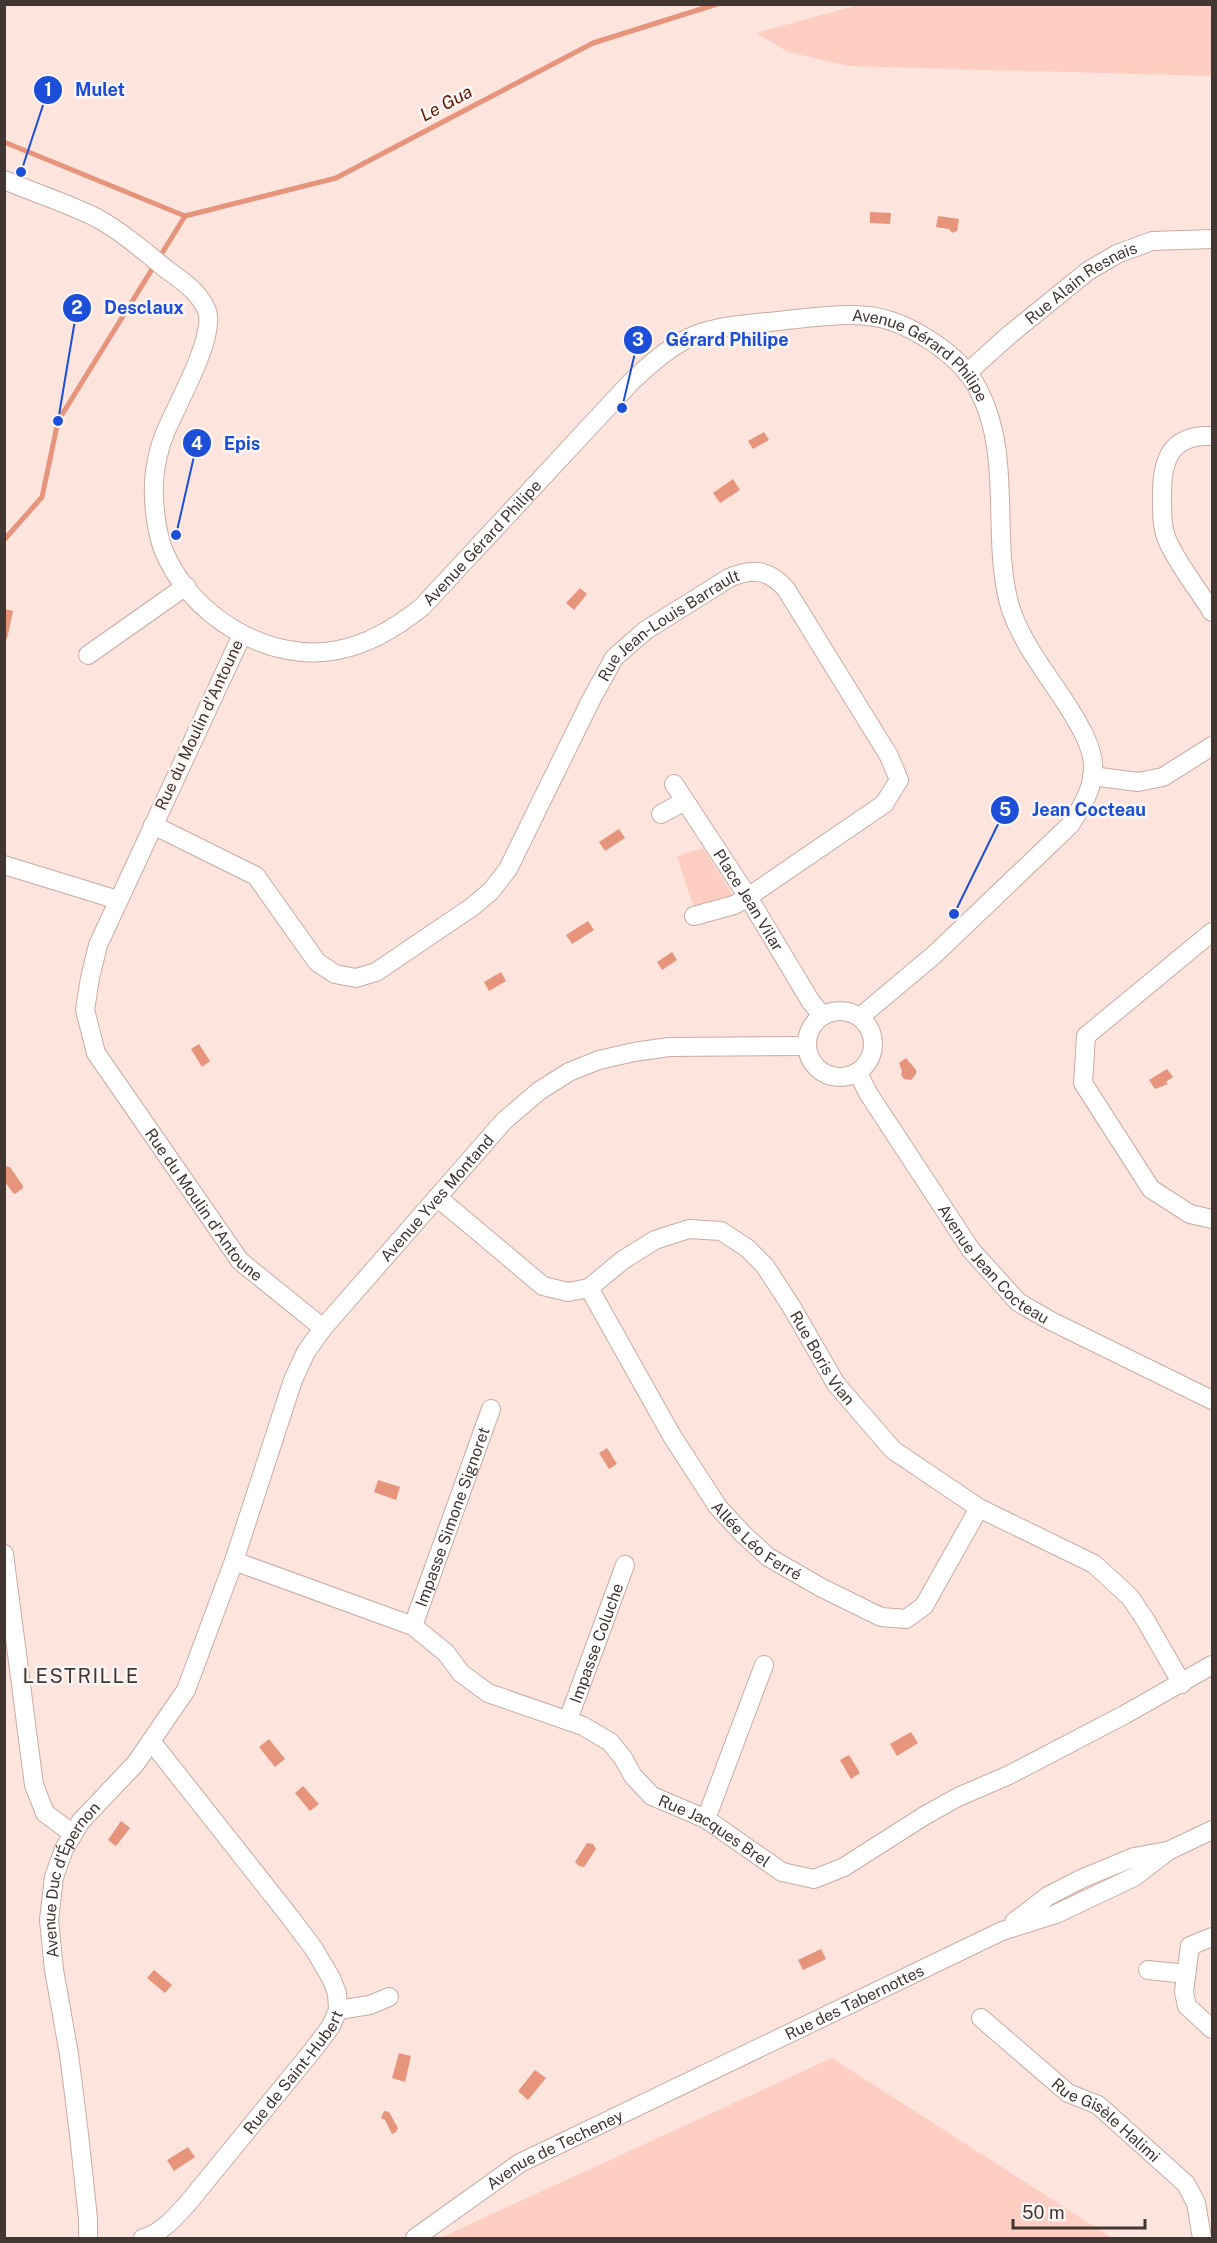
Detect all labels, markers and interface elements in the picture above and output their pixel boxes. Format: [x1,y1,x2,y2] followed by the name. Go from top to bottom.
[33,72,137,108] callout: Mulet
[44,79,52,100] text: 1
[75,79,125,100] text: Mulet
[416,81,476,125] water label: Le Gua
[1021,238,1140,328] street label: Rue Alain Resnais
[62,290,196,326] callout: Desclaux
[71,297,83,318] text: 2
[104,297,184,318] text: Desclaux
[852,306,992,404] street label: Avenue Gérard Philipe
[623,322,800,358] callout: Gérard Philipe
[632,329,644,350] text: 3
[665,329,789,350] text: Gérard Philipe
[182,425,272,461] callout: Epis
[191,433,203,454] text: 4
[224,433,260,454] text: Epis
[419,476,545,609] street label: Avenue Gérard Philipe
[594,565,742,685] street label: Rue Jean-Louis Barrault
[151,637,247,813] street label: Rue du Moulin d'Antoune
[990,792,1158,828] callout: Jean Cocteau
[999,799,1011,820] text: 5
[1032,799,1146,820] text: Jean Cocteau
[710,845,788,955] street label: Place Jean Vilar
[141,1124,267,1285] street label: Rue du Moulin d'Antoune
[376,1130,497,1265] street label: Avenue Yves Montand
[934,1201,1053,1327] street label: Avenue Jean Cocteau
[786,1307,859,1409] street label: Rue Boris Vian
[411,1424,493,1609] street label: Impasse Simone Signoret
[708,1497,805,1584] street label: Allée Léo Ferré
[566,1580,627,1706] street label: Impasse Coluche
[22,1664,140,1688] district label: LESTRILLE
[656,1790,774,1871] street label: Rue Jacques Brel
[39,1798,104,1959] street label: Avenue Duc d'Épernon
[782,1961,927,2044] street label: Rue des Tabernottes
[239,2007,346,2138] street label: Rue de Saint-Hubert
[1048,2074,1164,2166] street label: Rue Gisèle Halimi
[483,2105,626,2193] street label: Avenue de Techeney
[1013,2192,1145,2230] scale bar
[1022,2202,1065,2223] text: 50 m

